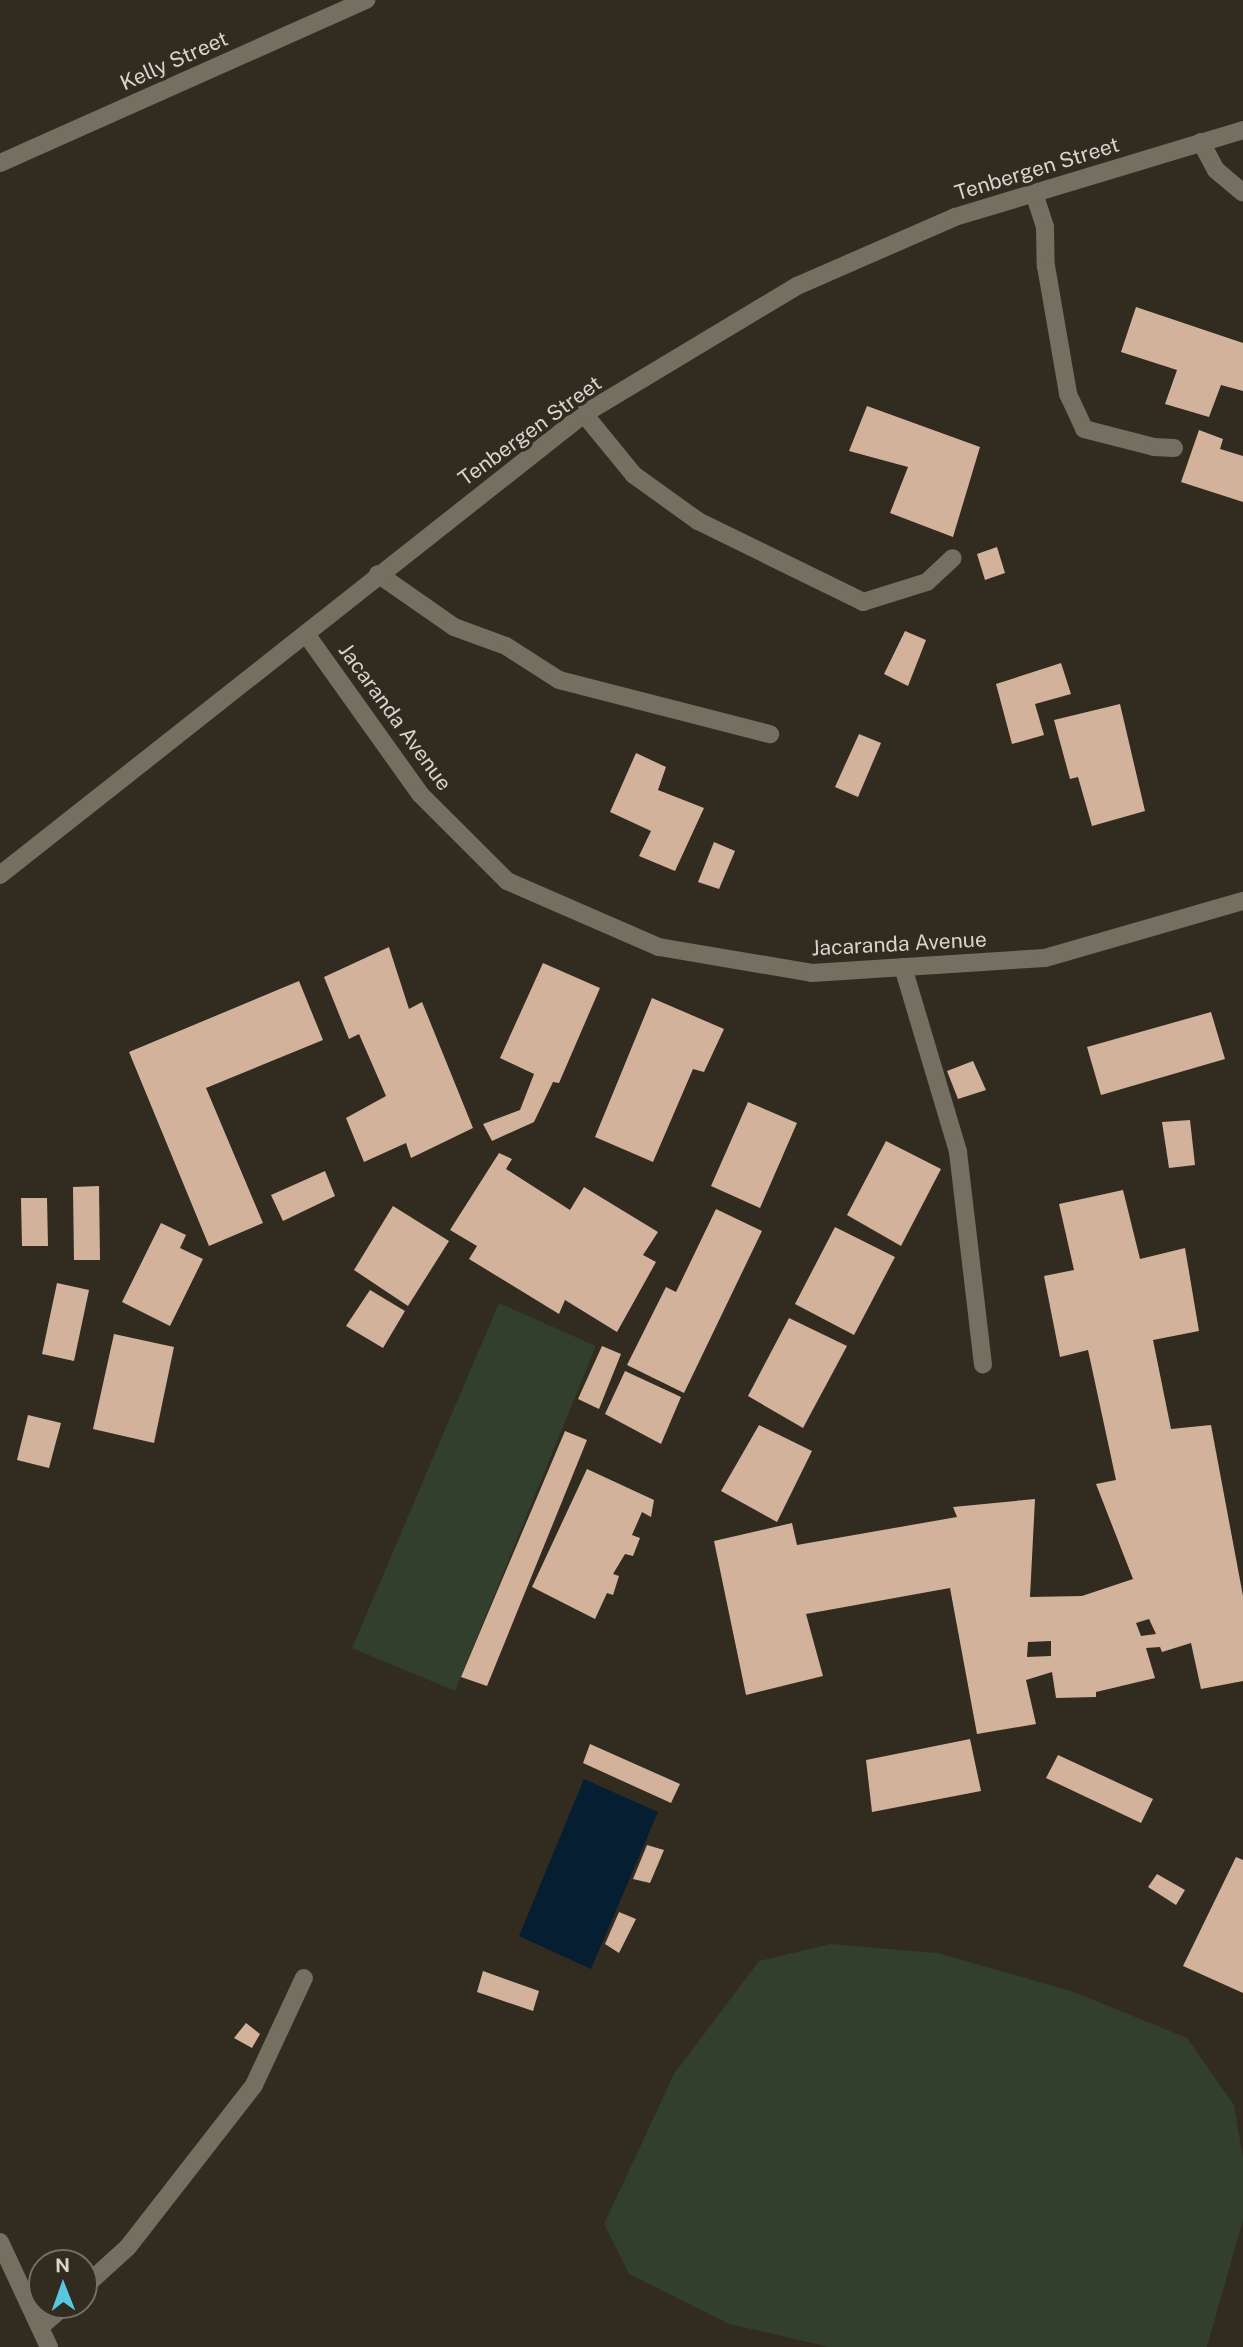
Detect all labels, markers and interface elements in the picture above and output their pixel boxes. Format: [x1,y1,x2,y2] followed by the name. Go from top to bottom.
[116,26,232,96] street label: Kelly Street
[952,132,1122,206] street label: Tenbergen Street
[454,371,606,491] street label: Tenbergen Street
[333,639,457,795] street label: Jacaranda Avenue
[811,927,987,961] street label: Jacaranda Avenue
[28,2249,98,2319] north arrow
[55,2254,70,2276] text: N

